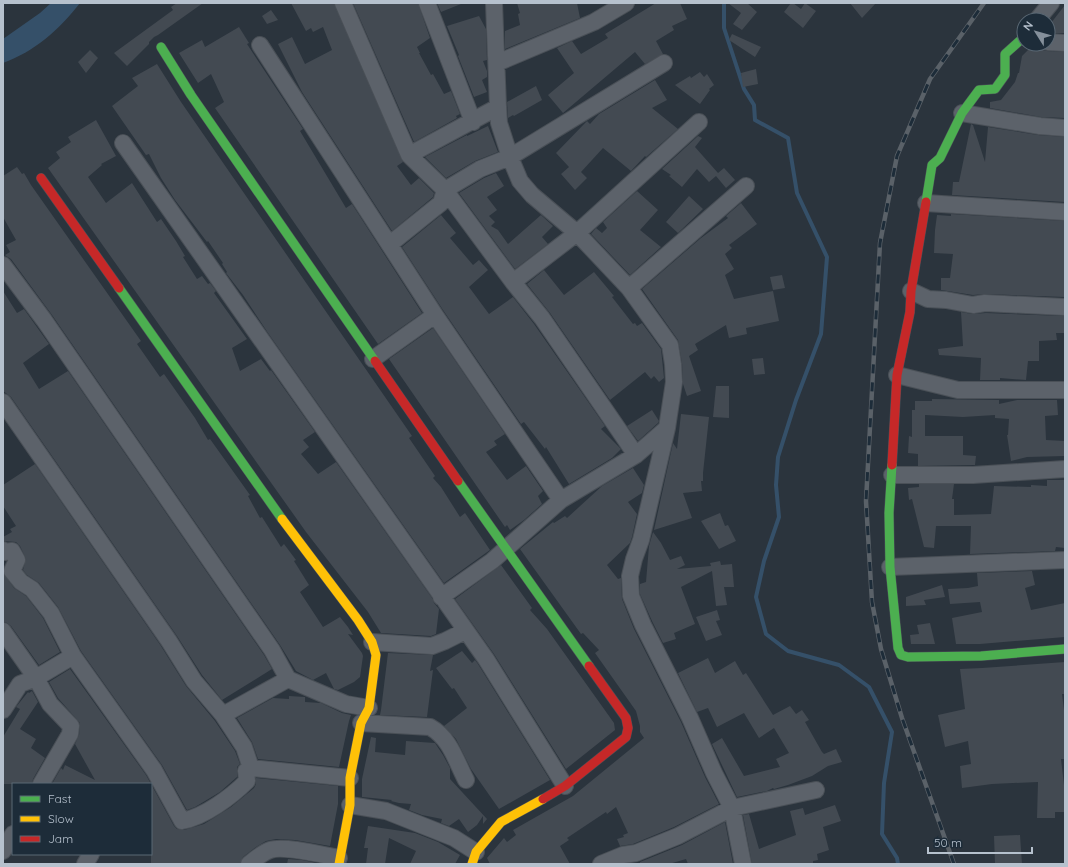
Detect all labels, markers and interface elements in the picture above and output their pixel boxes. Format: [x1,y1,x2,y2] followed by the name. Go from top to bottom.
[1016,12,1056,52] north arrow
[1020,19,1036,33] text: N
[12,783,152,855] legend
[48,791,72,806] text: Fast
[48,811,74,826] text: Slow
[928,829,1032,855] scale bar
[48,831,73,846] text: Jam
[934,835,962,850] text: 50 m

